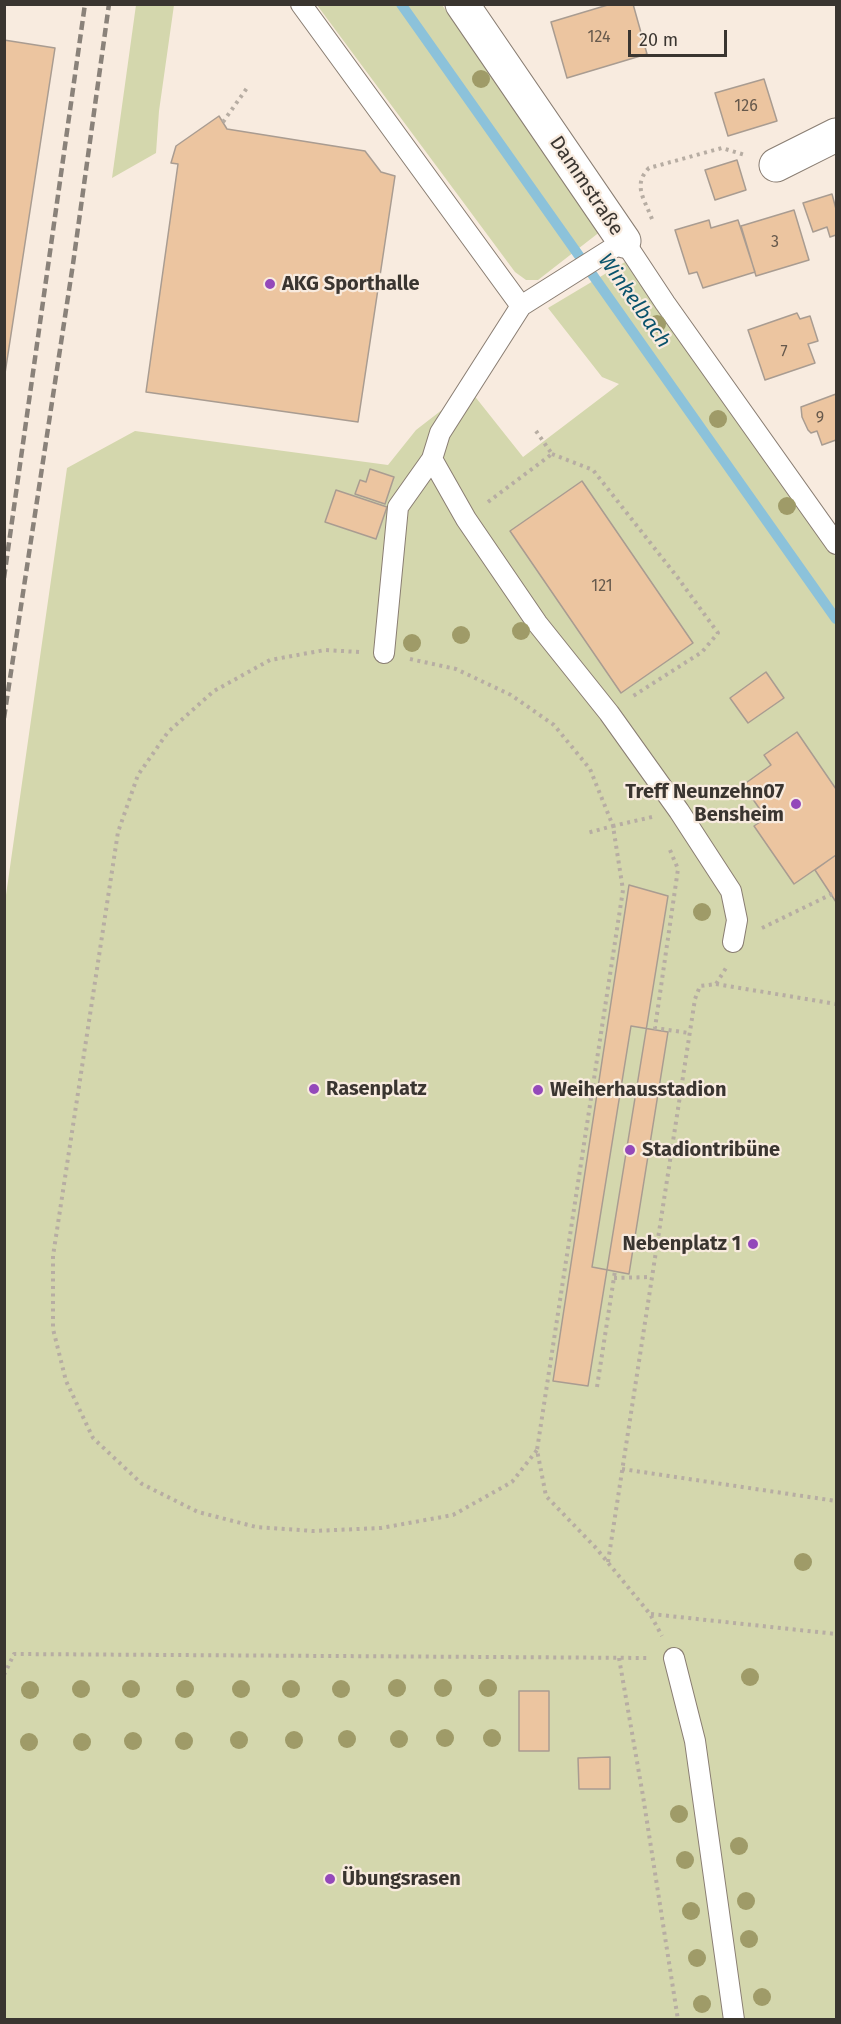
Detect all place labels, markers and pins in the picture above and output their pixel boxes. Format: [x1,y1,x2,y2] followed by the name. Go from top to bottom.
[282,272,420,296] place label: AKG Sporthalle
[263,277,277,291] marker: AKG Sporthalle
[625,780,784,827] place label: Treff Neunzehn07 Bensheim
[789,797,803,811] marker: Treff Neunzehn07 Bensheim
[326,1077,427,1101] place label: Rasenplatz
[550,1078,726,1102] place label: Weiherhausstadion
[307,1082,321,1096] marker: Rasenplatz
[531,1083,545,1097] marker: Weiherhausstadion
[642,1138,780,1162] place label: Stadiontribüne
[623,1143,637,1157] marker: Stadiontribüne
[623,1232,741,1256] place label: Nebenplatz 1
[746,1237,760,1251] marker: Nebenplatz 1
[342,1867,461,1891] place label: Übungsrasen
[323,1872,337,1886] marker: Übungsrasen

